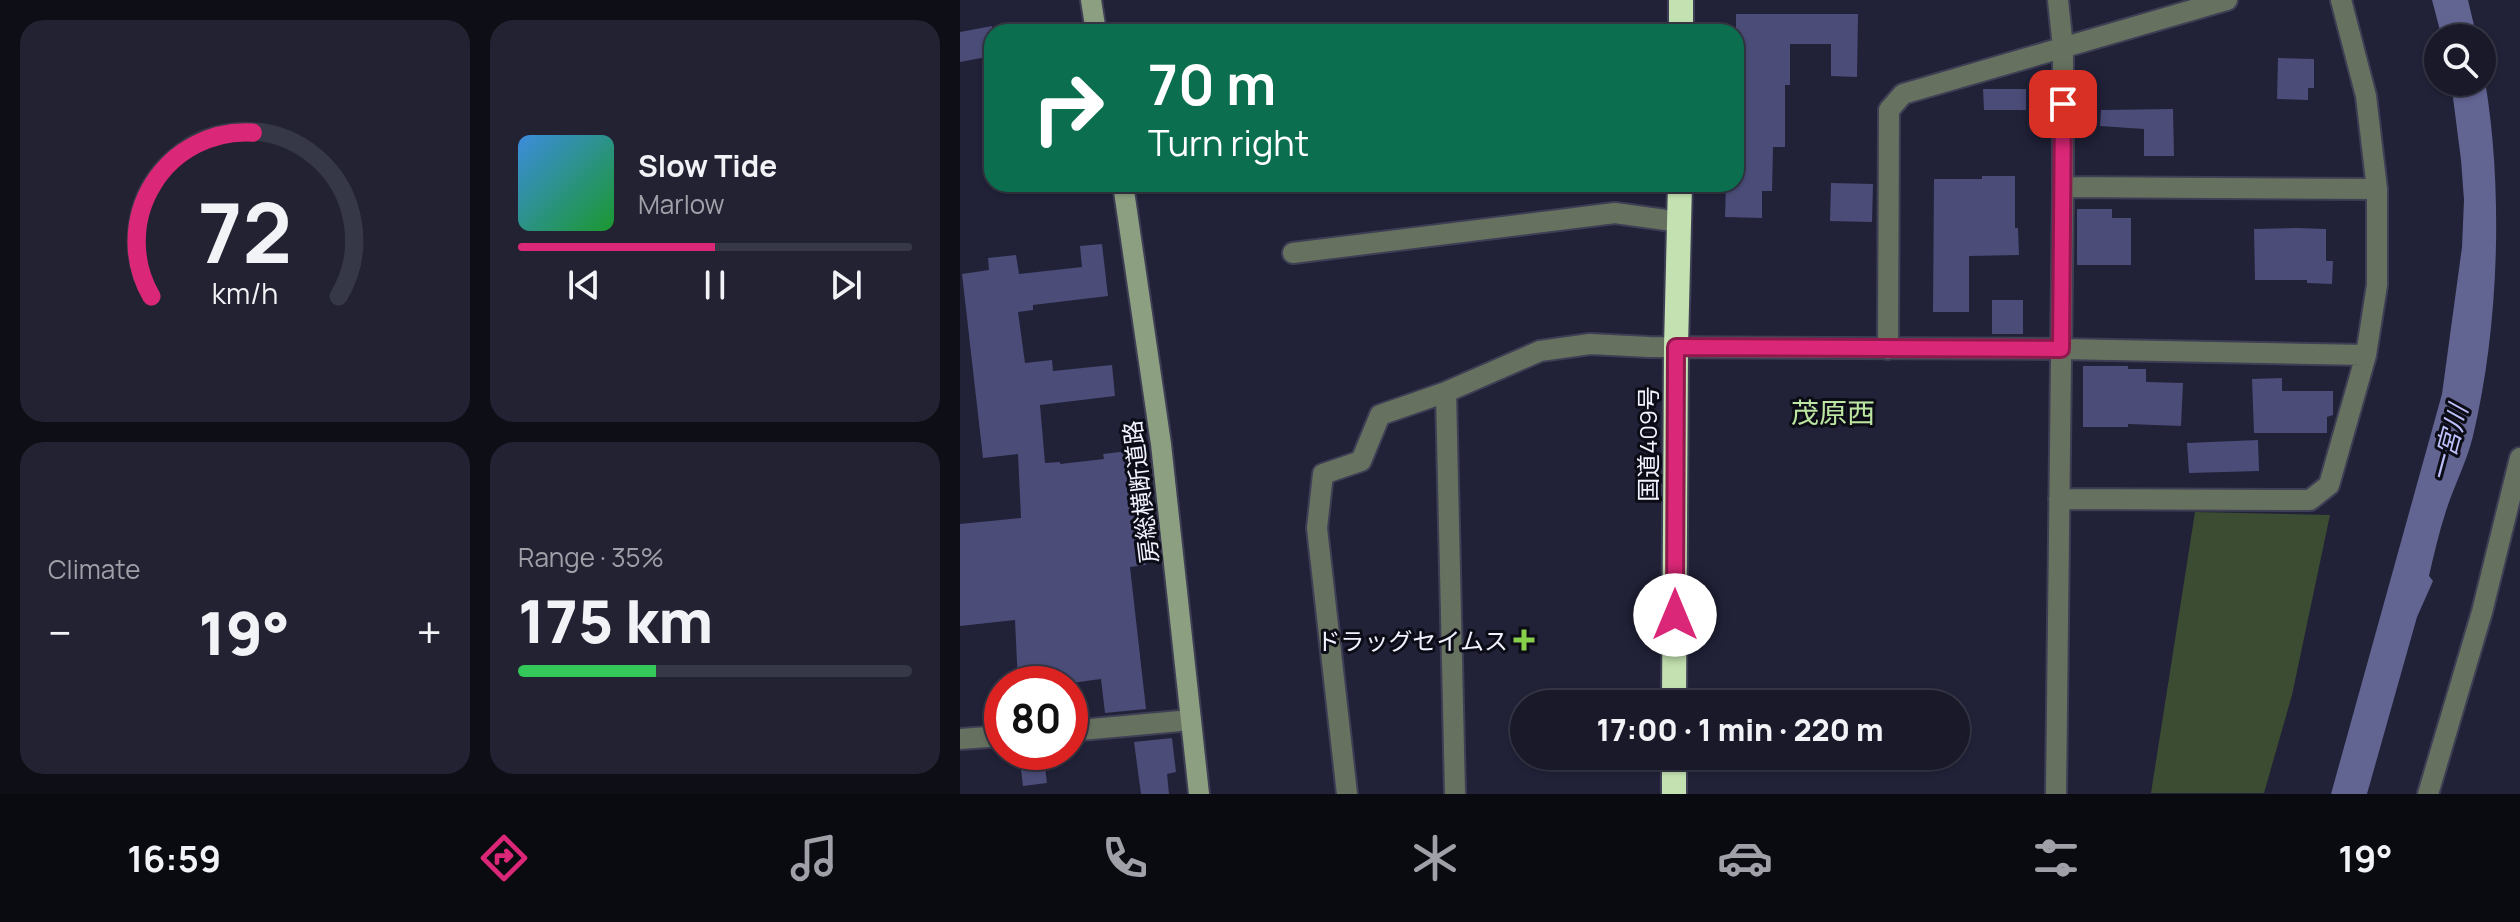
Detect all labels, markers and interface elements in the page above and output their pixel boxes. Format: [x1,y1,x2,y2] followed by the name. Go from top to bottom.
[2424,24,2496,96] map controls
[2424,24,2496,96] button: search
[1148,45,1276,122] text: 70 m
[1016,56,1120,160] icon: right
[2029,70,2097,138] pin
[2041,82,2085,126] icon: arrive
[1148,118,1309,167] text: Turn right
[638,145,777,186] text: Slow Tide
[198,174,292,288] text: 72
[638,186,725,222] text: Marlow
[562,263,606,307] icon: previous
[693,263,737,307] icon: pause
[824,263,868,307] icon: next
[212,274,278,313] text: km/h
[1631,386,1664,502] street label: 国道409号
[1791,393,1875,431] district label: 茂原西
[2421,398,2476,485] water label: 一宮川
[1115,419,1165,565] street label: 房総横断道路
[518,539,664,575] text: Range · 35%
[48,551,140,587] text: Climate
[1633,573,1717,657] position arrow
[518,579,713,661] text: 175 km
[198,591,290,673] text: 19°
[48,602,72,662] text: −
[417,602,442,662] text: +
[1316,624,1508,657] place label: ドラッグセイムス
[1515,631,1533,649] marker: ドラッグセイムス
[984,666,1088,770] speed limit sign: 80
[1597,709,1883,750] text: 17:00 · 1 min · 220 m
[476,830,532,886] icon: directions
[786,830,842,886] icon: music
[1097,830,1153,886] icon: phone
[1407,830,1463,886] icon: climate
[1717,830,1773,886] icon: car
[2028,830,2084,886] icon: filters
[127,834,221,883] text: 16:59
[2338,834,2393,883] text: 19°

